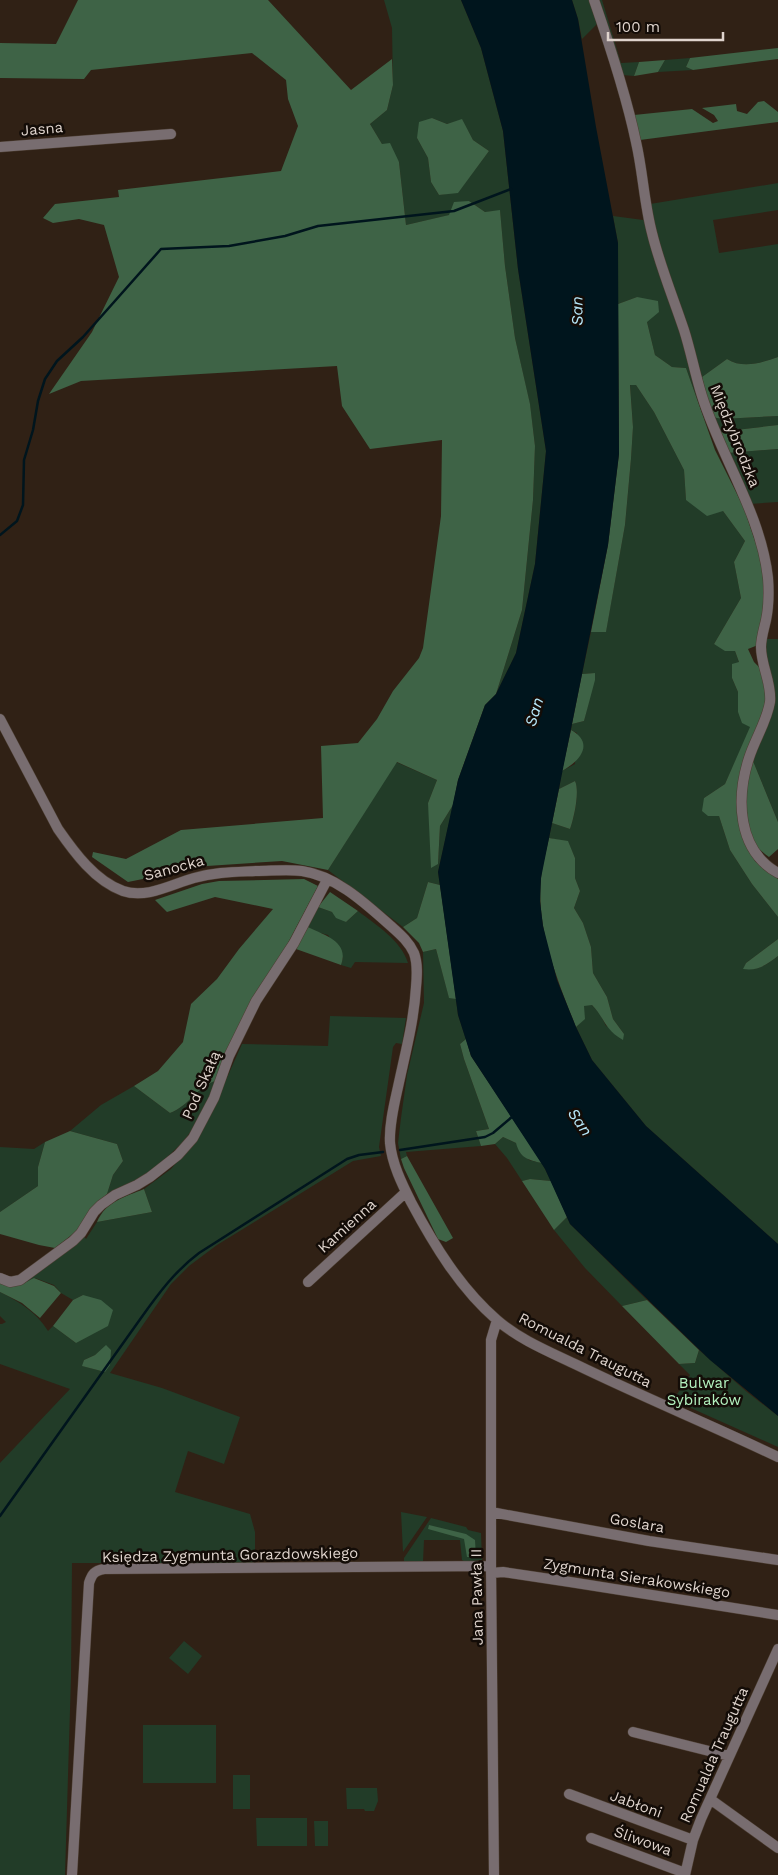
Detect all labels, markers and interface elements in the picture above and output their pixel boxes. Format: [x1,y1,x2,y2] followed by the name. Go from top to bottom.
[608,10,723,42] scale bar
[616,18,660,36] text: 100 m
[20,118,64,140] street label: Jasna
[567,296,587,326] water label: San
[706,382,764,490] street label: Międzybrodzka
[521,695,547,729] water label: San
[142,851,207,885] street label: Sanocka
[178,1048,224,1122] street label: Pod Skałą
[564,1104,596,1140] water label: San
[314,1195,380,1257] street label: Kamienna
[516,1309,655,1392] street label: Romualda Traugutta
[667,1374,742,1409] park label: Bulwar Sybiraków
[608,1509,666,1537] street label: Goslara
[102,1544,358,1566] street label: Księdza Zygmunta Gorazdowskiego
[467,1548,487,1646] street label: Jana Pawła II
[542,1554,732,1602] street label: Zygmunta Sierakowskiego
[676,1684,752,1826] street label: Romualda Traugutta
[608,1786,664,1822] street label: Jabłoni
[612,1821,675,1860] street label: Śliwowa

